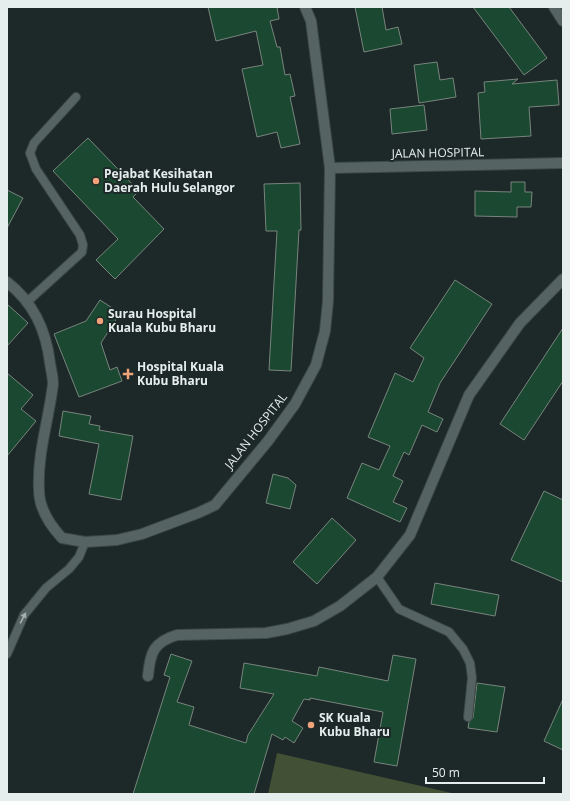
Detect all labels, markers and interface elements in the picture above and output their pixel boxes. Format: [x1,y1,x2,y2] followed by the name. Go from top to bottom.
[391,143,484,162] street label: JALAN HOSPITAL
[104,165,235,196] place label: Pejabat Kesihatan Daerah Hulu Selangor
[91,176,101,186] marker: Pejabat Kesihatan Daerah Hulu Selangor
[108,305,216,336] place label: Surau Hospital Kuala Kubu Bharu
[95,316,105,326] marker: Surau Hospital Kuala Kubu Bharu
[137,358,224,389] place label: Hospital Kuala Kubu Bharu
[122,368,134,380] marker: Hospital Kuala Kubu Bharu
[220,389,291,473] street label: JALAN HOSPITAL
[19,613,26,624] one-way arrow
[319,709,390,740] place label: SK Kuala Kubu Bharu
[306,720,316,730] marker: SK Kuala Kubu Bharu
[426,759,544,785] scale bar
[432,764,460,781] text: 50 m

